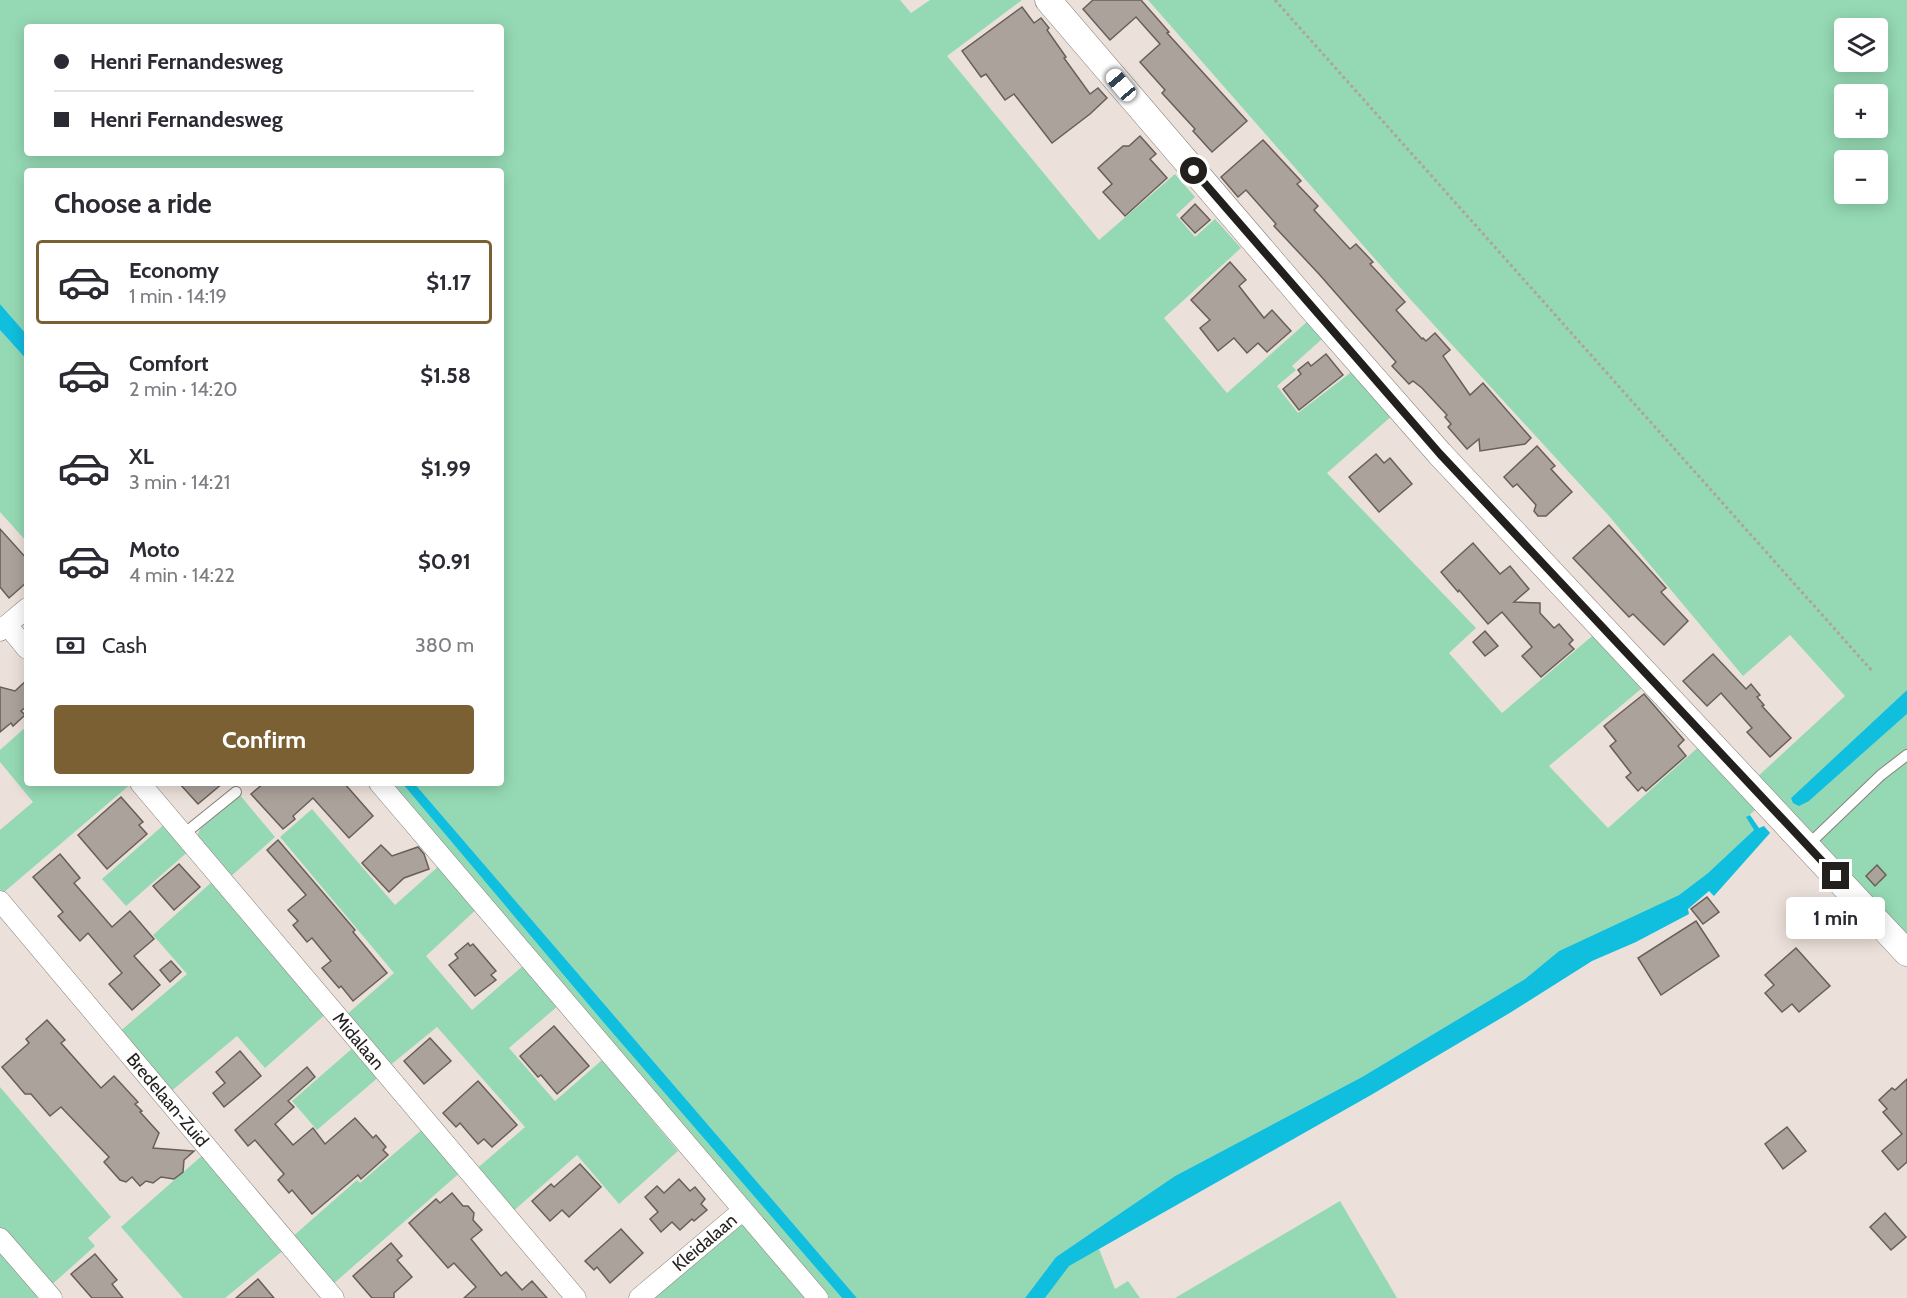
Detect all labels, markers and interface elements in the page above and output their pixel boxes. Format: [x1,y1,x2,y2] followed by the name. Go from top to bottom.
[1834,18,1888,204] map controls
[1834,18,1888,72] button: layers
[90,48,283,75] text: Henri Fernandesweg
[1103,65,1139,105] car
[1834,84,1888,138] button: +
[90,106,283,133] text: Henri Fernandesweg
[1834,150,1888,204] button: −
[1180,157,1207,184] route start
[54,187,212,220] text: Choose a ride
[57,255,111,309] icon: car
[129,257,219,284] text: Economy
[426,269,471,296] text: $1.17
[129,284,227,308] text: 1 min · 14:19
[57,348,111,402] icon: car
[129,350,208,377] text: Comfort
[420,362,471,389] text: $1.58
[129,377,237,401] text: 2 min · 14:20
[57,441,111,495] icon: car
[129,443,154,470] text: XL
[421,455,471,482] text: $1.99
[129,470,230,494] text: 3 min · 14:21
[57,534,111,588] icon: car
[129,536,180,563] text: Moto
[418,548,471,575] text: $0.91
[129,563,235,587] text: 4 min · 14:22
[54,629,87,662] icon: cash
[102,632,147,659] text: Cash
[415,633,474,657] text: 380 m
[54,705,474,774] button: Confirm
[1822,862,1849,889] route end
[1786,897,1886,939] callout: 1 min
[1813,906,1858,930] text: 1 min
[328,1008,389,1074] street label: Midalaan
[122,1048,213,1151] street label: Bredelaan-Zuid
[668,1209,741,1276] street label: Kleidalaan

